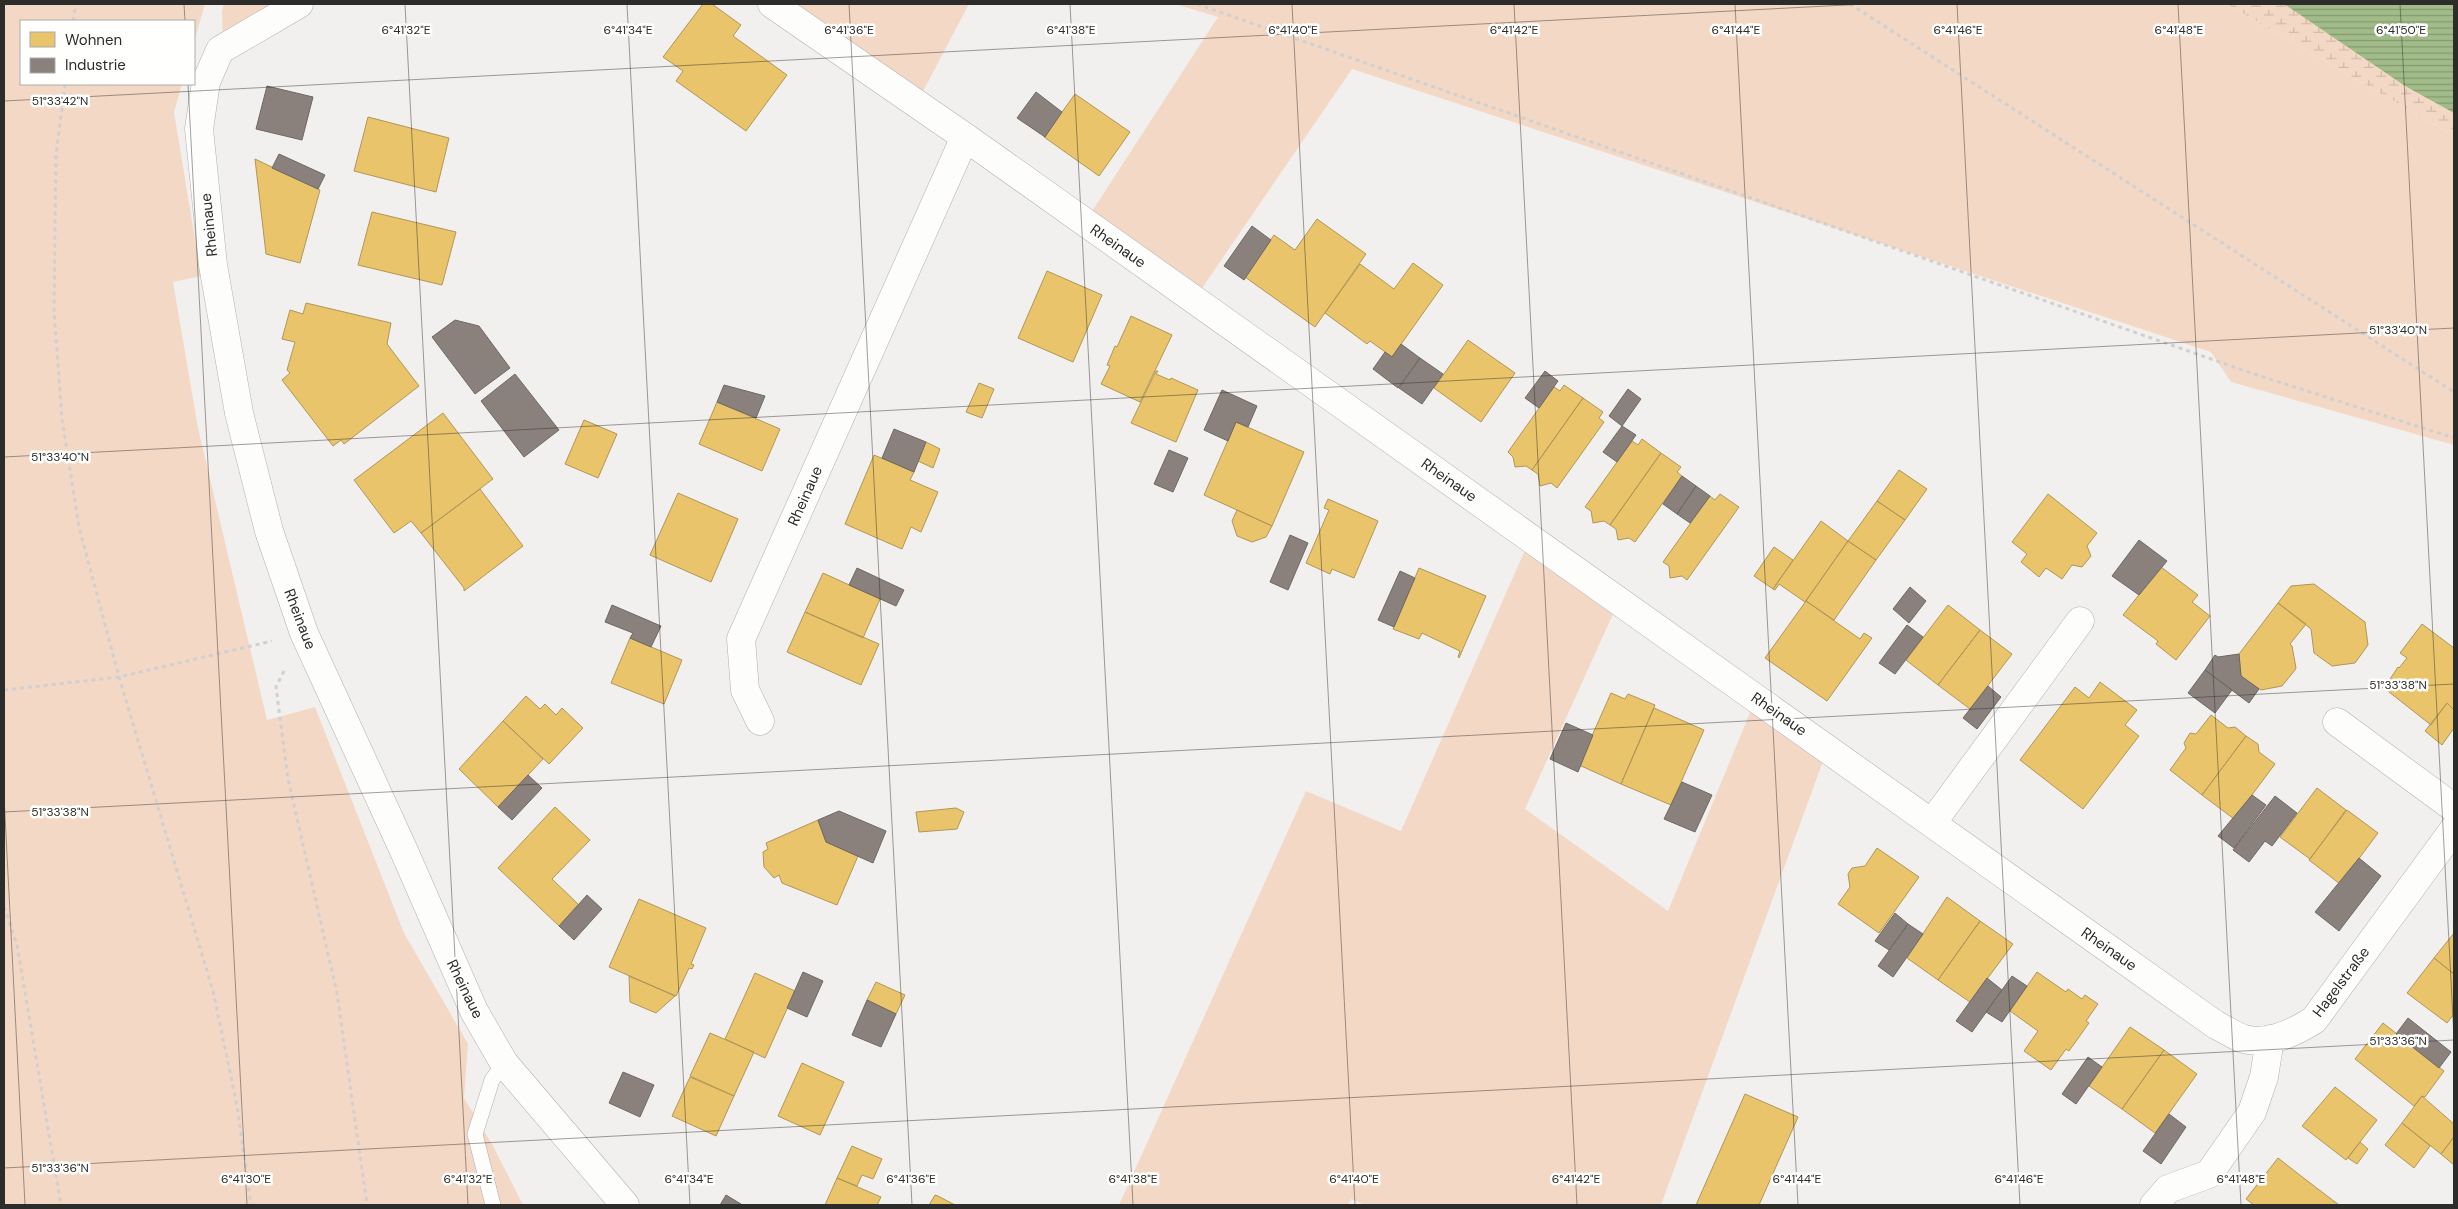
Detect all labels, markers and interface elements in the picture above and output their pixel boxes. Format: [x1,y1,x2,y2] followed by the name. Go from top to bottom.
[20,20,195,85] legend
[382,22,431,38] text: 6°41'32"E
[603,22,653,38] text: 6°41'34"E
[824,22,874,38] text: 6°41'36"E
[1046,22,1096,38] text: 6°41'38"E
[1268,22,1318,38] text: 6°41'40"E
[1490,22,1538,38] text: 6°41'42"E
[1712,22,1761,38] text: 6°41'44"E
[1933,22,1983,38] text: 6°41'46"E
[2155,22,2204,38] text: 6°41'48"E
[2376,22,2426,38] text: 6°41'50"E
[65,30,122,50] text: Wohnen
[65,55,126,75] text: Industrie
[32,93,88,109] text: 51°33'42"N
[196,192,222,258] street label: Rheinaue
[1086,220,1150,272] street label: Rheinaue
[2369,322,2427,338] text: 51°33'40"N
[31,449,89,465] text: 51°33'40"N
[1417,454,1481,506] street label: Rheinaue
[783,463,827,529] street label: Rheinaue
[279,586,321,652] street label: Rheinaue
[2369,677,2427,693] text: 51°33'38"N
[1747,688,1811,740] street label: Rheinaue
[31,804,89,820] text: 51°33'38"N
[2077,923,2141,975] street label: Rheinaue
[2308,943,2374,1021] street label: Hagelstraße
[442,956,488,1022] street label: Rheinaue
[2369,1033,2427,1049] text: 51°33'36"N
[31,1160,89,1176] text: 51°33'36"N
[221,1171,271,1187] text: 6°41'30"E
[444,1171,493,1187] text: 6°41'32"E
[664,1171,714,1187] text: 6°41'34"E
[886,1171,936,1187] text: 6°41'36"E
[1108,1171,1158,1187] text: 6°41'38"E
[1329,1171,1379,1187] text: 6°41'40"E
[1552,1171,1600,1187] text: 6°41'42"E
[1773,1171,1822,1187] text: 6°41'44"E
[1994,1171,2044,1187] text: 6°41'46"E
[2217,1171,2266,1187] text: 6°41'48"E

